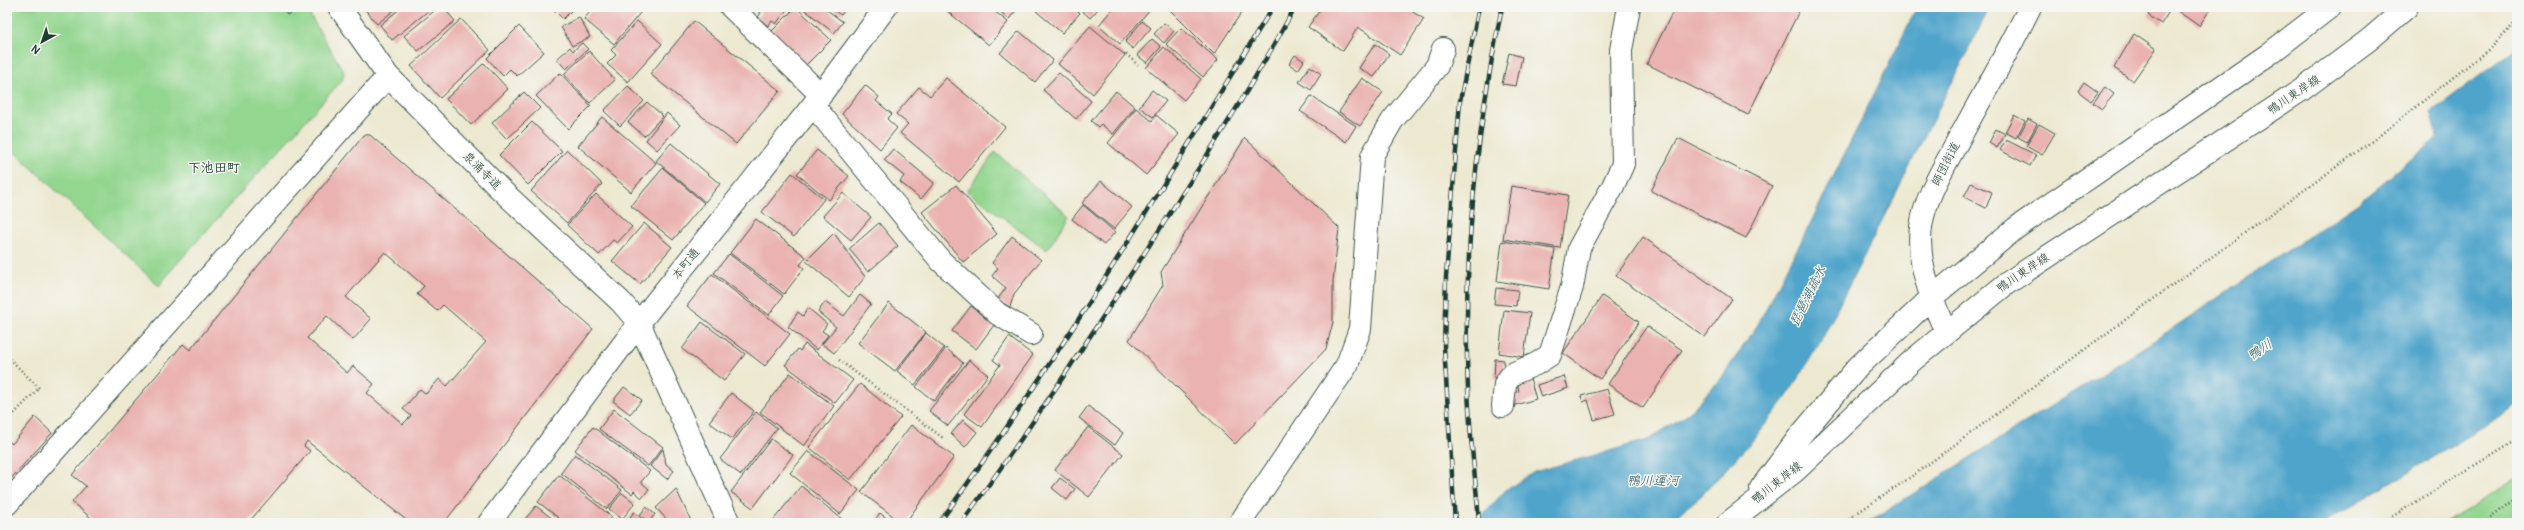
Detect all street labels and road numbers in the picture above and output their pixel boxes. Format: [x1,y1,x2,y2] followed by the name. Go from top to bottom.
[2265,72,2323,118] street label: 鴨川東岸線
[1928,139,1964,189] street label: 師団街道
[460,149,504,193] street label: 泉涌寺道
[669,245,703,283] street label: 本町通
[1994,250,2052,296] street label: 鴨川東岸線
[1749,459,1805,507] street label: 鴨川東岸線

